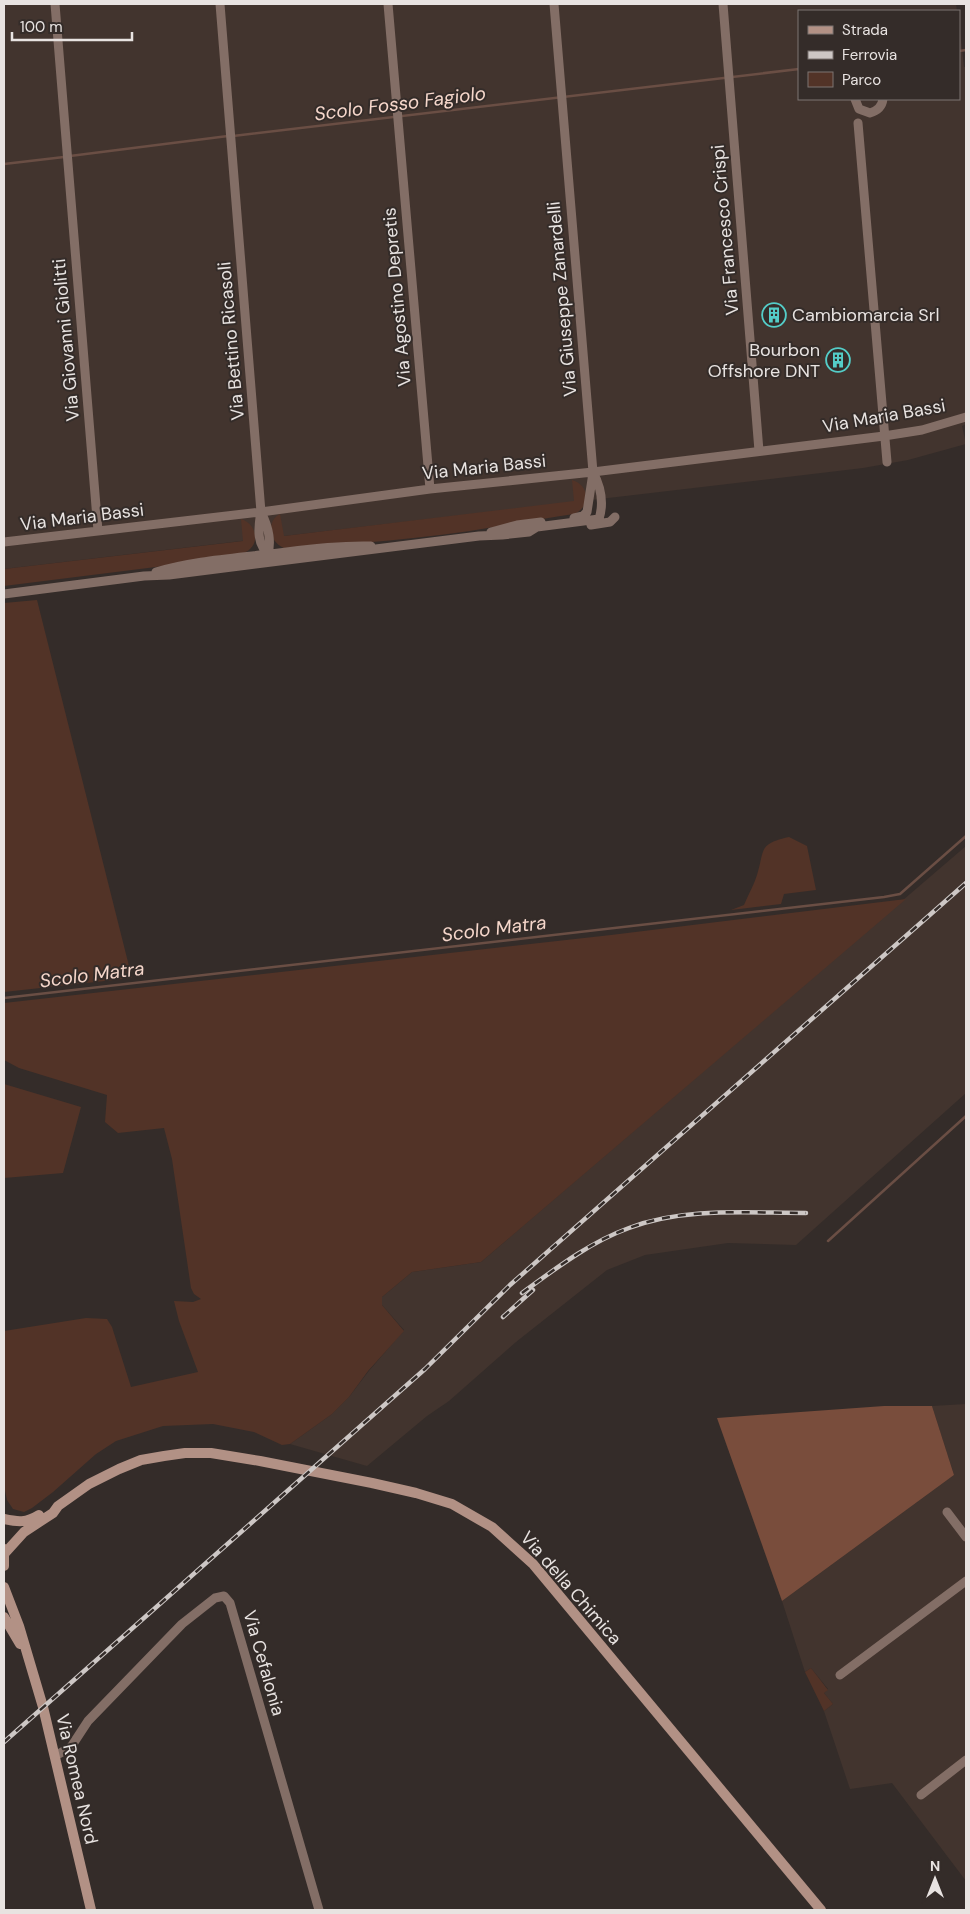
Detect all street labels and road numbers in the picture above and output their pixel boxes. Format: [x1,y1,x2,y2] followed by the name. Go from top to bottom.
[706,144,744,316] street label: Via Francesco Crispi
[542,200,582,398] street label: Via Giuseppe Zanardelli
[377,206,417,388] street label: Via Agostino Depretis
[47,258,85,422] street label: Via Giovanni Giolitti
[212,261,250,421] street label: Via Bettino Ricasoli
[821,393,947,439] street label: Via Maria Bassi
[421,449,547,485] street label: Via Maria Bassi
[19,498,145,536] street label: Via Maria Bassi
[515,1526,627,1650] street label: Via della Chimica
[237,1607,291,1719] street label: Via Cefalonia
[50,1711,104,1847] street label: Via Romea Nord

